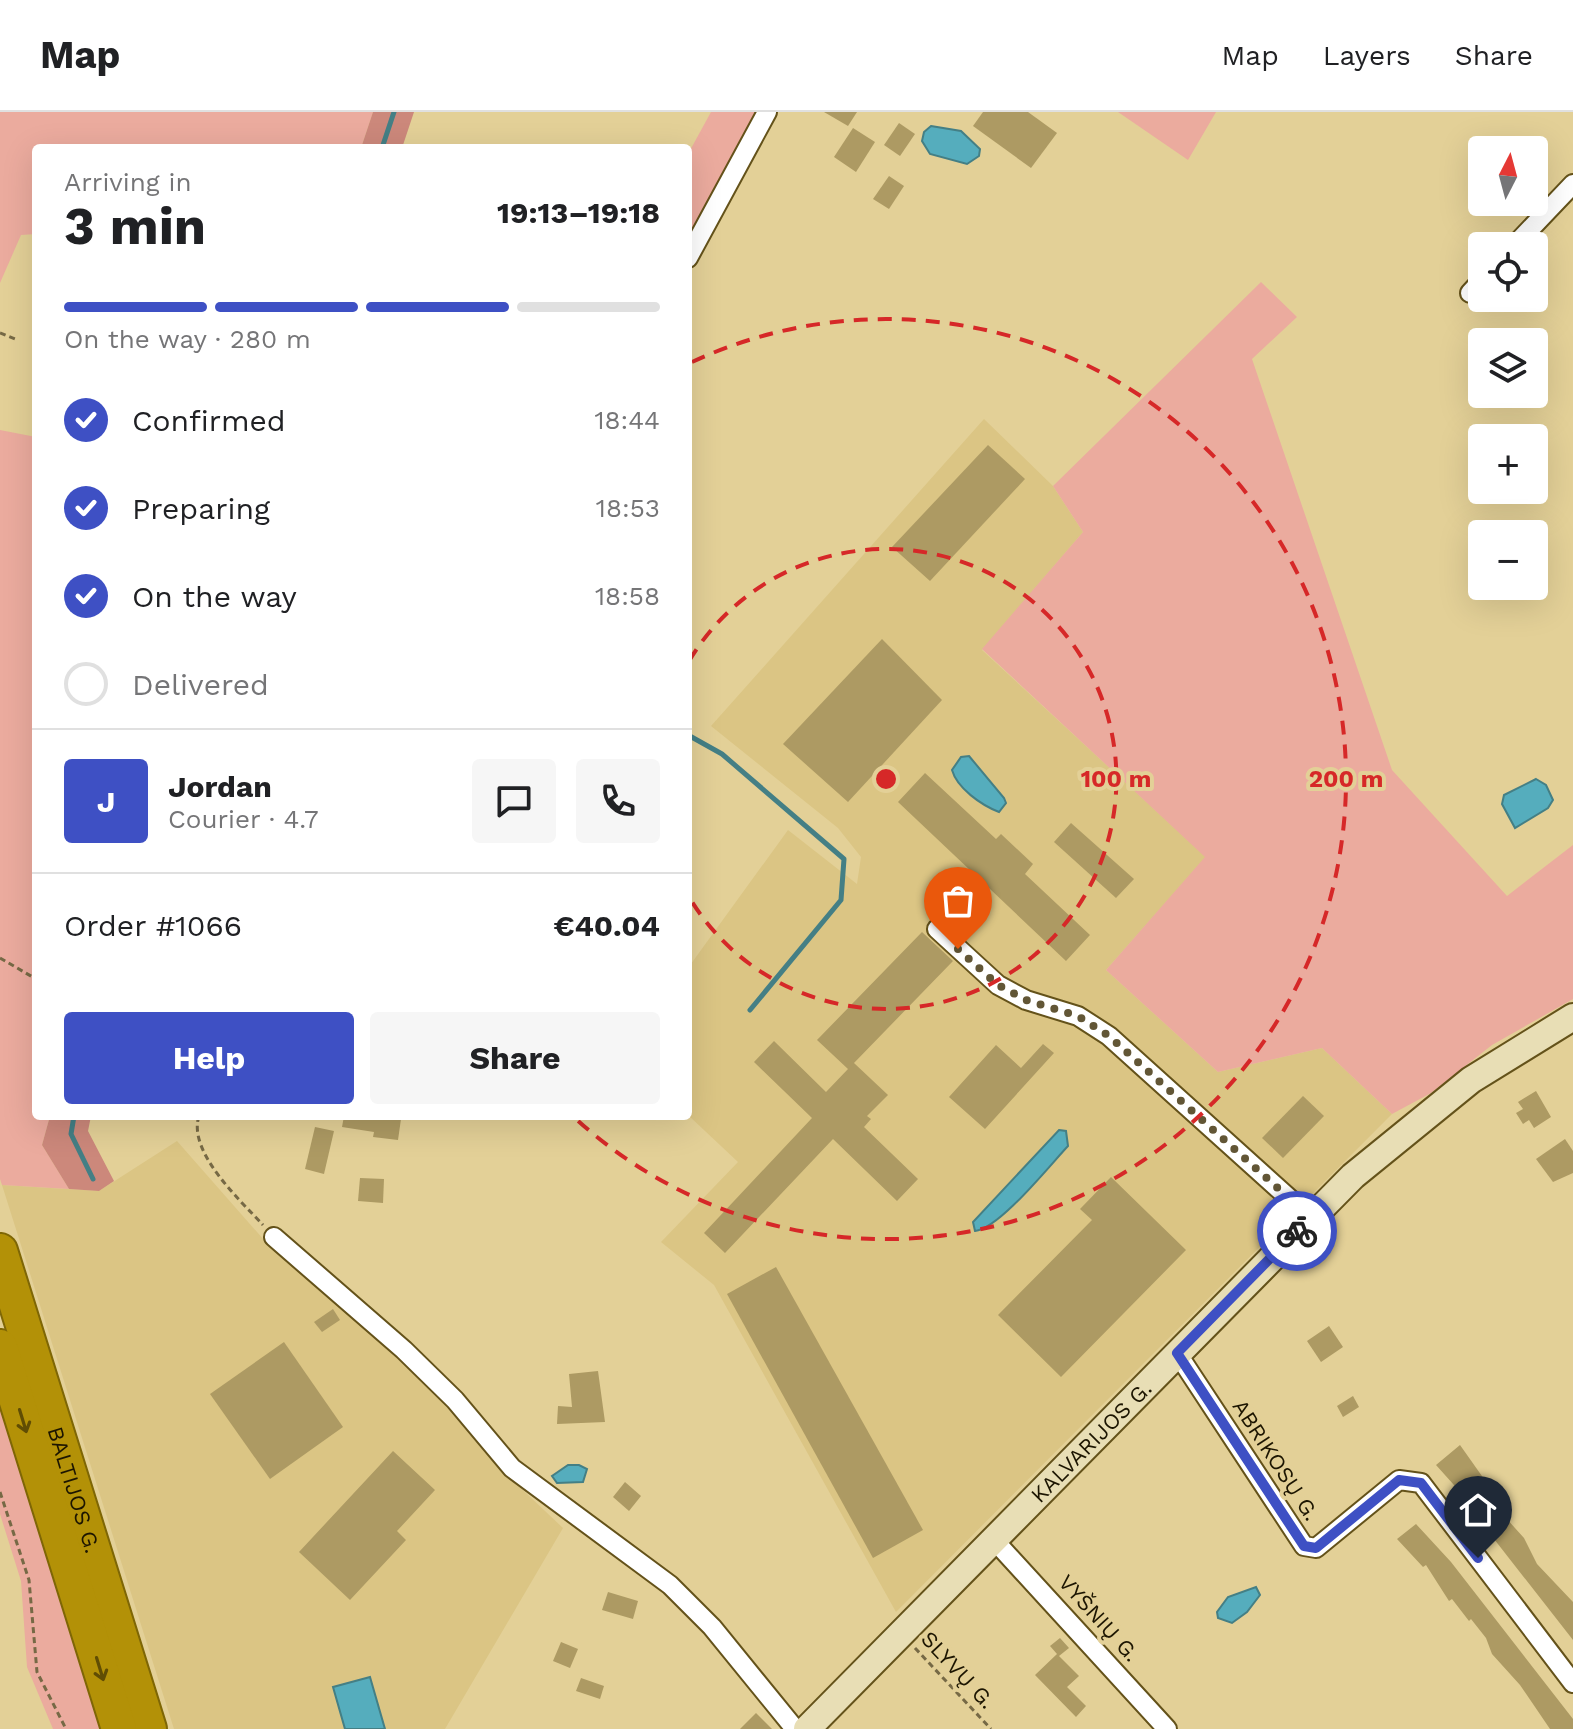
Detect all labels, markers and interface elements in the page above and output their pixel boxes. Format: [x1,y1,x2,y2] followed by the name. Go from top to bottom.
[40,33,120,77] text: Map
[1222,39,1279,72] text: Map
[1323,39,1411,72] text: Layers
[1455,39,1533,72] text: Share
[1468,136,1548,216] north arrow
[1468,136,1548,600] map controls
[64,167,192,197] text: Arriving in
[497,195,660,230] text: 19:13–19:18
[64,196,206,257] text: 3 min
[1468,232,1548,312] button: locate
[64,324,311,354] text: On the way · 280 m
[1468,328,1548,408] button: layers
[64,398,108,442] icon: check
[132,403,286,438] text: Confirmed
[594,405,660,435] text: 18:44
[1468,424,1548,504] button: +
[64,486,108,530] icon: check
[132,491,270,526] text: Preparing
[596,493,660,523] text: 18:53
[1468,520,1548,600] button: −
[64,574,108,618] icon: check
[132,579,297,614] text: On the way
[595,581,660,611] text: 18:58
[132,667,269,702] text: Delivered
[472,759,556,843] button: chat
[576,759,660,843] button: phone
[872,765,900,793] centre of rings
[1081,765,1151,793] text: 100 m
[1309,765,1383,793] text: 200 m
[168,769,272,804] text: Jordan
[97,784,115,819] text: J
[168,804,318,834] text: Courier · 4.7
[924,867,992,949] pin
[936,879,980,923] icon: bag
[64,908,242,943] text: Order #1066
[553,908,660,943] text: €40.04
[64,1012,354,1104] button: Help
[370,1012,660,1104] button: Share
[1257,1191,1337,1271] courier
[1275,1209,1319,1253] icon: bike
[1025,1376,1156,1508] street label: KALVARIJOS G.
[1228,1395,1324,1525] street label: ABRIKOSŲ G.
[17,1408,31,1433] one-way arrow
[43,1423,106,1556] street label: BALTIJOS G.
[1444,1476,1512,1558] pin
[1456,1488,1500,1532] icon: home
[1054,1569,1144,1667] street label: VYŠNIŲ G.
[916,1626,1000,1714] street label: SLYVŲ G.
[93,1656,108,1682] one-way arrow

